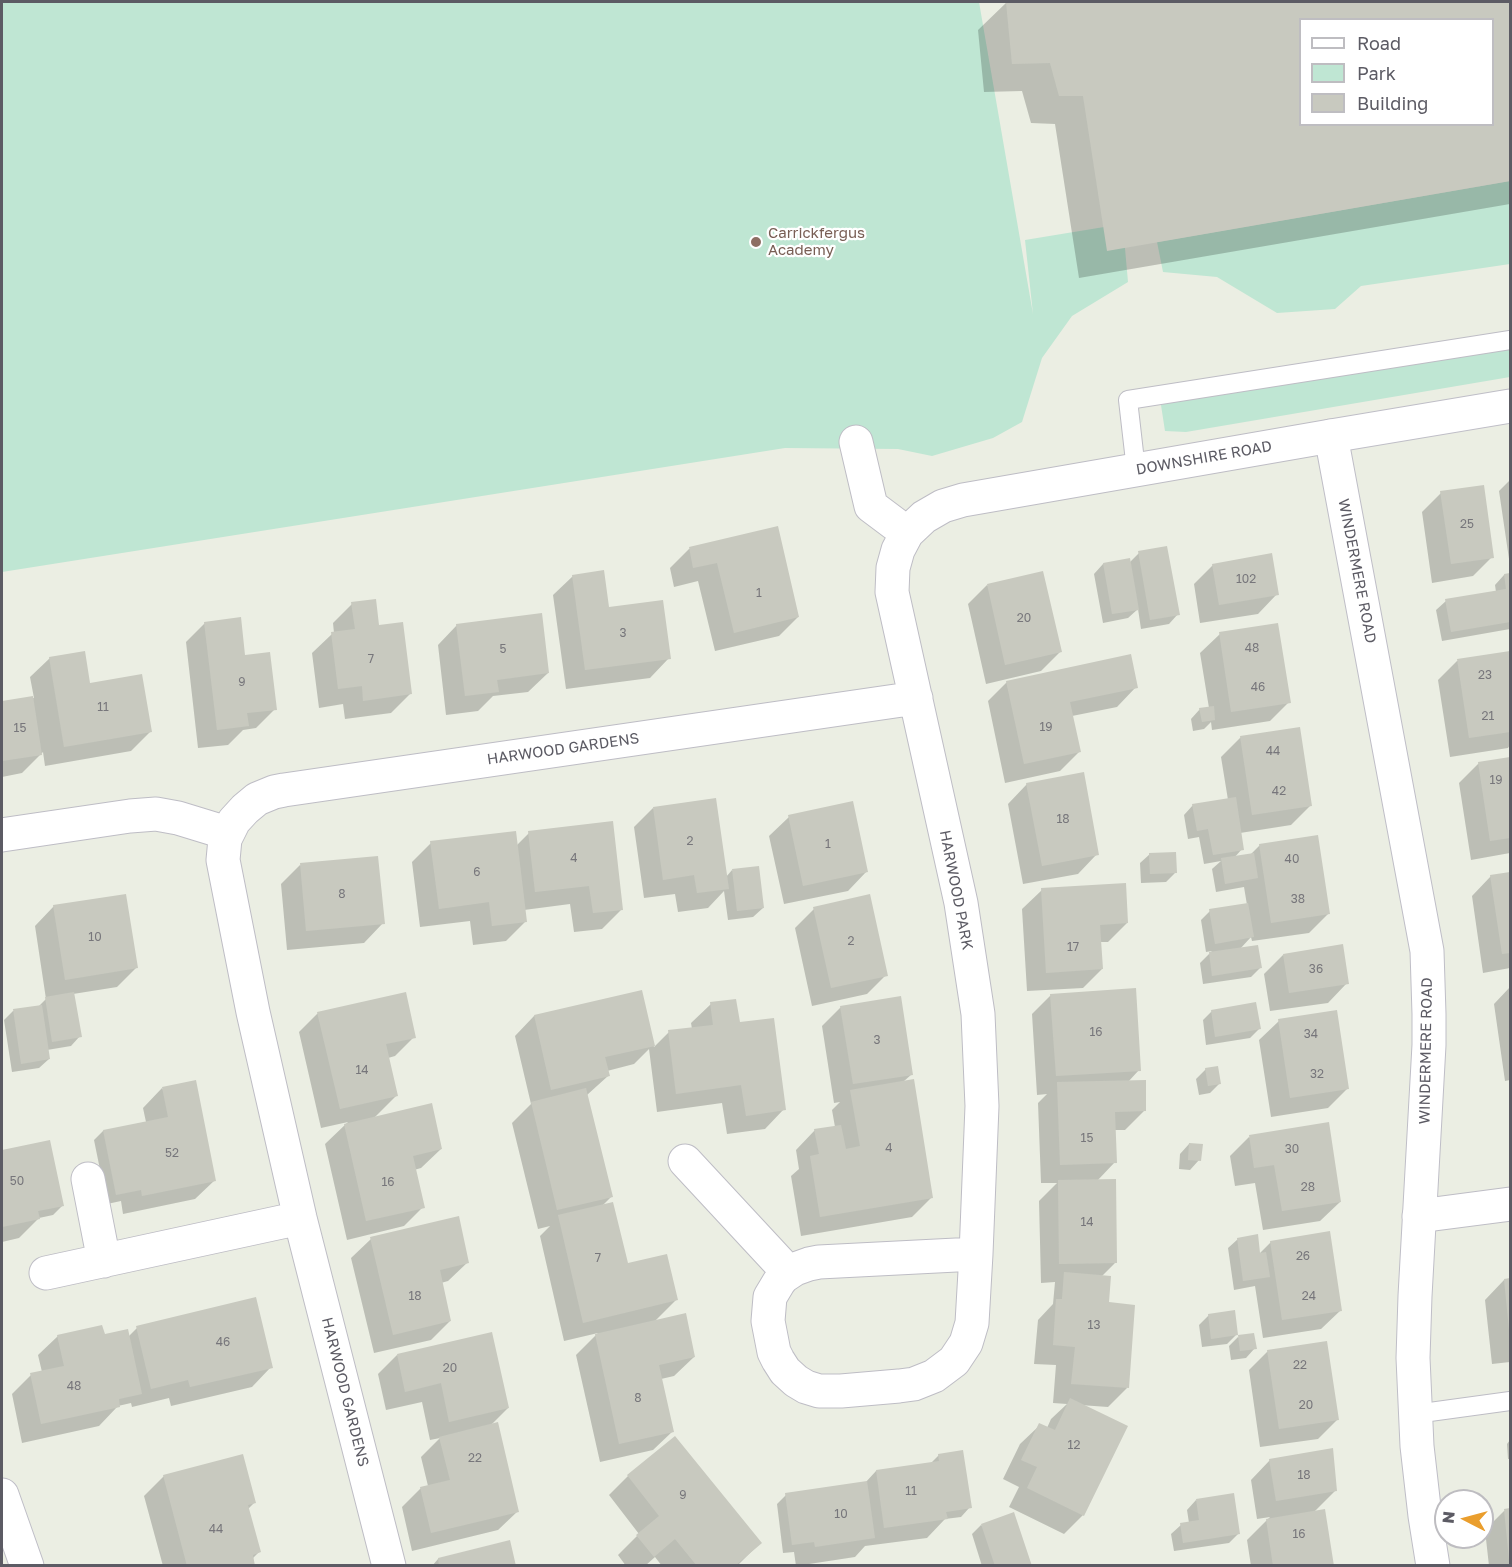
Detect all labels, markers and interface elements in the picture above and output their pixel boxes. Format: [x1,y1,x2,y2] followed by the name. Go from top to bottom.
[1299,18,1494,126] legend
[1357,32,1401,54] text: Road
[1357,62,1396,84] text: Park
[1357,92,1428,114] text: Building
[768,224,865,259] place label: Carrickfergus Academy
[749,235,763,249] marker: Carrickfergus Academy
[1135,437,1273,479] street label: DOWNSHIRE ROAD
[1334,497,1380,645] street label: WINDERMERE ROAD
[1460,517,1474,531] house number: 25
[1236,572,1256,586] house number: 102
[756,586,762,600] house number: 1
[1017,611,1031,625] house number: 20
[619,626,627,640] house number: 3
[1245,641,1259,655] house number: 48
[500,642,506,656] house number: 5
[368,652,374,666] house number: 7
[1478,668,1492,682] house number: 23
[238,675,246,689] house number: 9
[1251,680,1265,694] house number: 46
[97,700,109,714] house number: 11
[1482,709,1494,723] house number: 21
[1039,720,1053,734] house number: 19
[14,721,26,735] house number: 15
[486,729,640,769] street label: HARWOOD GARDENS
[1266,744,1280,758] house number: 44
[1489,773,1503,787] house number: 19
[1272,784,1286,798] house number: 42
[1056,812,1070,826] house number: 18
[936,829,976,951] street label: HARWOOD PARK
[687,834,693,848] house number: 2
[825,837,831,851] house number: 1
[570,851,578,865] house number: 4
[1285,852,1299,866] house number: 40
[473,865,481,879] house number: 6
[338,887,346,901] house number: 8
[1291,892,1305,906] house number: 38
[88,930,102,944] house number: 10
[848,934,854,948] house number: 2
[1067,940,1079,954] house number: 17
[1309,962,1323,976] house number: 36
[1416,977,1436,1125] street label: WINDERMERE ROAD
[1089,1025,1103,1039] house number: 16
[1304,1027,1318,1041] house number: 34
[873,1033,881,1047] house number: 3
[355,1063,369,1077] house number: 14
[1310,1067,1324,1081] house number: 32
[1081,1131,1093,1145] house number: 15
[885,1141,893,1155] house number: 4
[1285,1142,1299,1156] house number: 30
[165,1146,179,1160] house number: 52
[10,1174,24,1188] house number: 50
[381,1175,395,1189] house number: 16
[1301,1180,1315,1194] house number: 28
[1080,1215,1094,1229] house number: 14
[1296,1249,1310,1263] house number: 26
[595,1251,601,1265] house number: 7
[408,1289,422,1303] house number: 18
[1302,1289,1316,1303] house number: 24
[318,1315,372,1469] street label: HARWOOD GARDENS
[1088,1318,1100,1332] house number: 13
[216,1335,230,1349] house number: 46
[1293,1358,1307,1372] house number: 22
[443,1361,457,1375] house number: 20
[67,1379,81,1393] house number: 48
[634,1391,642,1405] house number: 8
[1299,1398,1313,1412] house number: 20
[1068,1438,1080,1452] house number: 12
[468,1451,482,1465] house number: 22
[1297,1468,1311,1482] house number: 18
[905,1484,917,1498] house number: 11
[679,1488,687,1502] house number: 9
[1434,1489,1494,1549] north arrow
[834,1507,848,1521] house number: 10
[1438,1510,1459,1524] text: N
[209,1522,223,1536] house number: 44
[1292,1527,1306,1541] house number: 16

